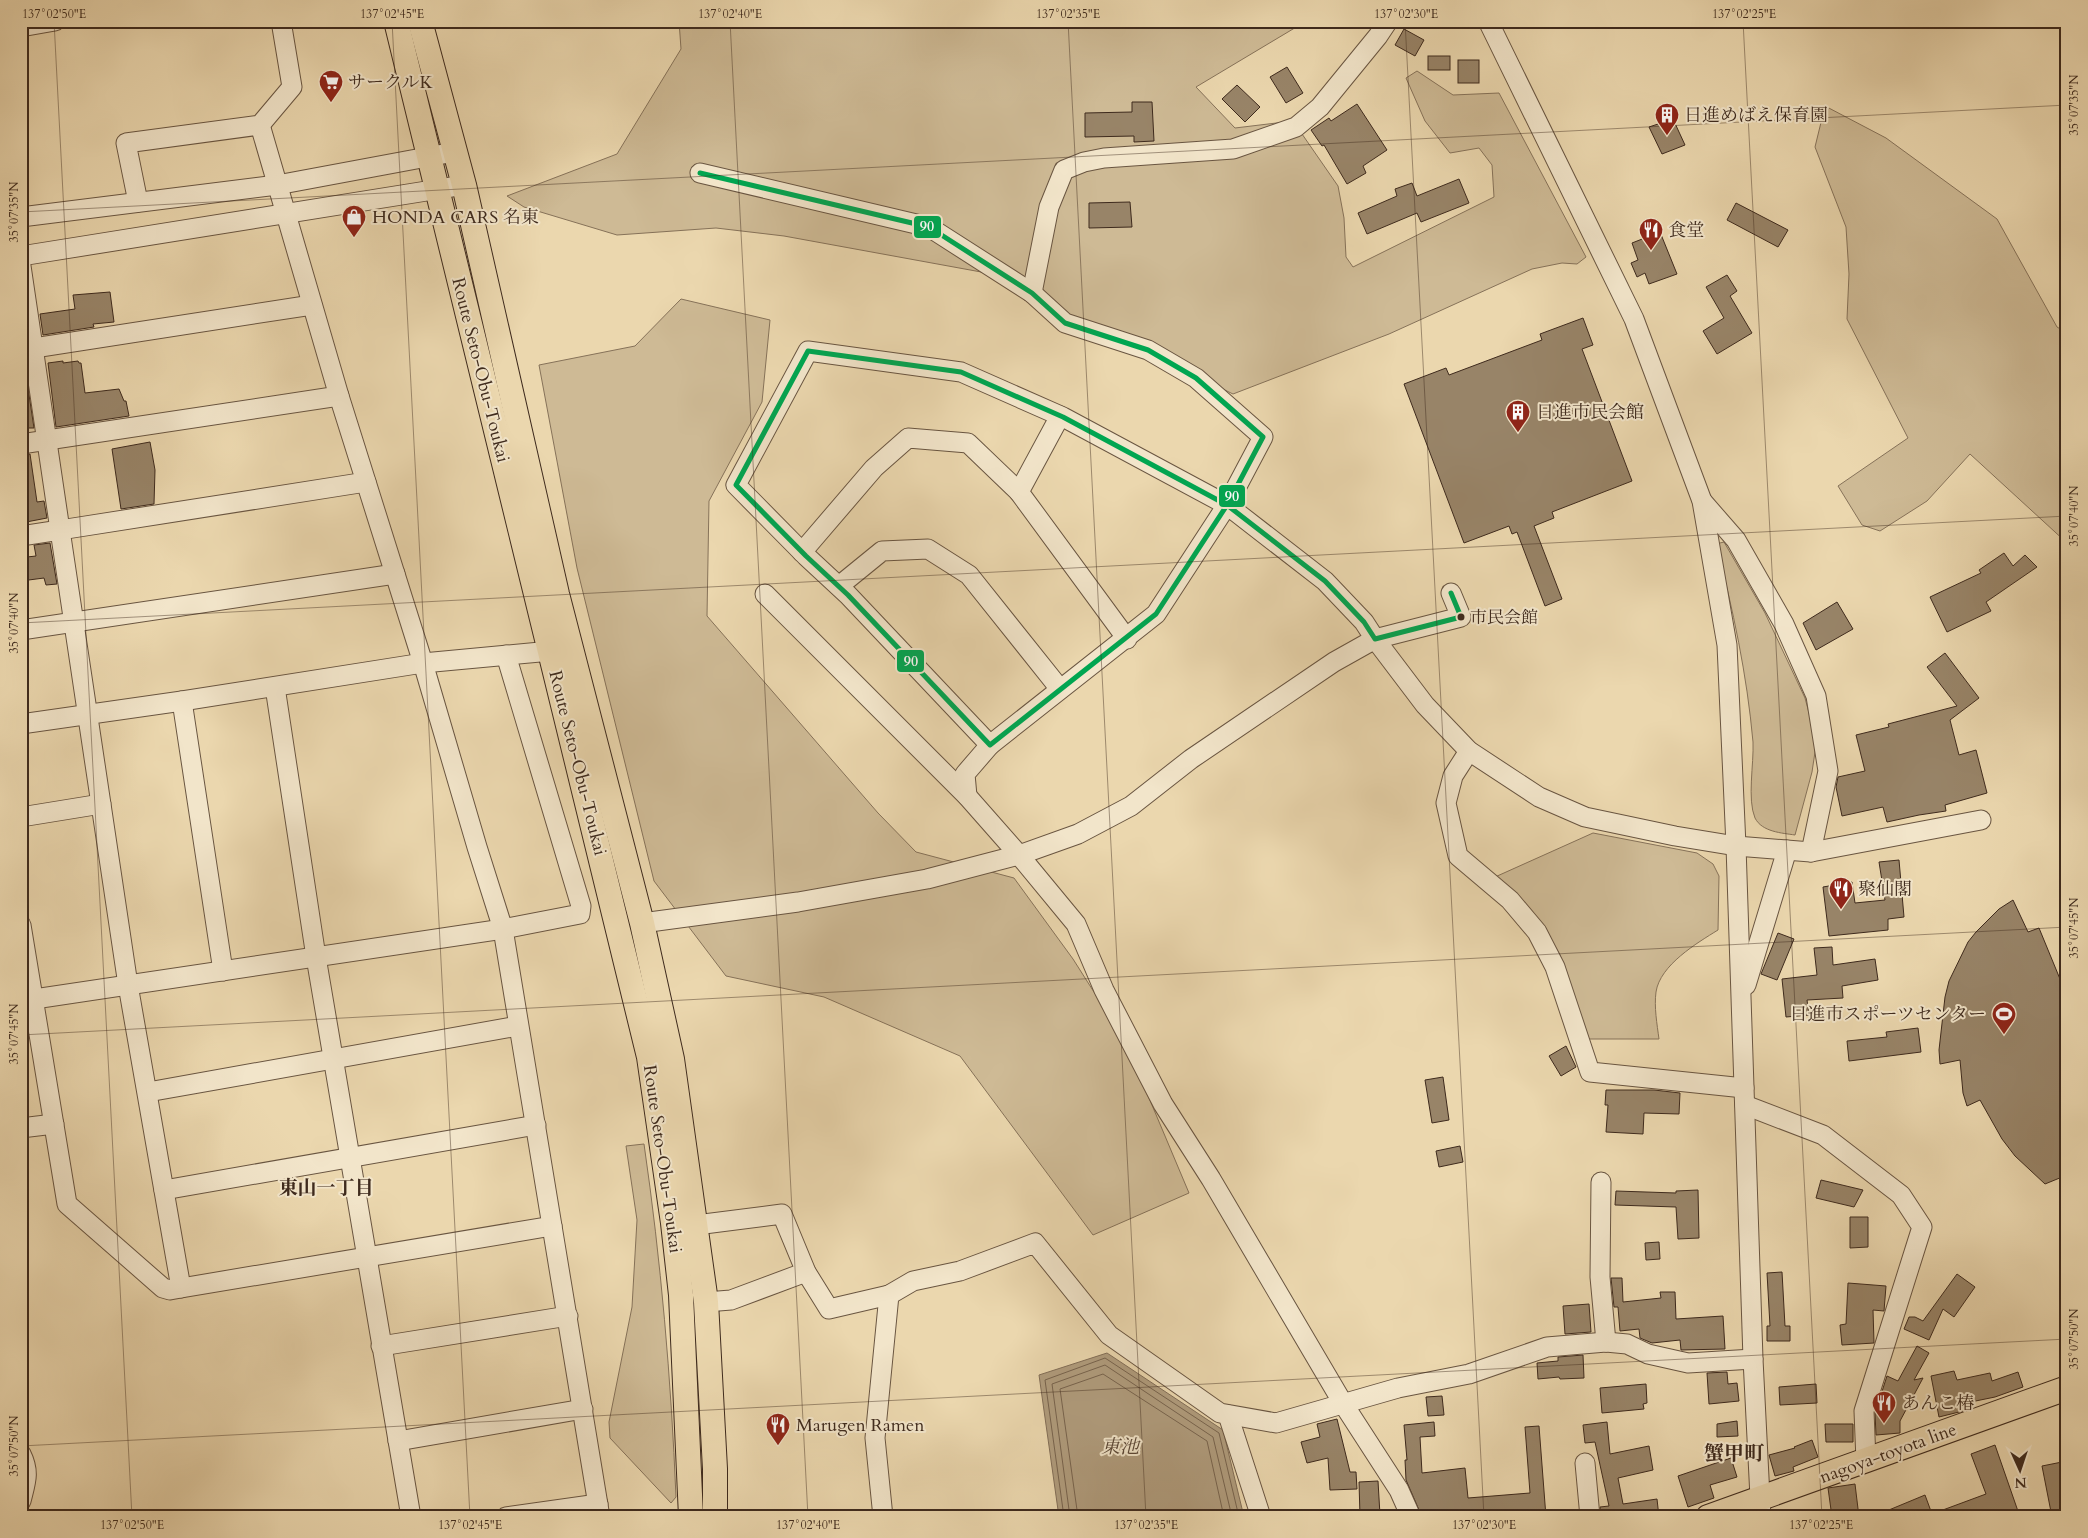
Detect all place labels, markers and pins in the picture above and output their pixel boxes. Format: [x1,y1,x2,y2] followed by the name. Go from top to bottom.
[318,69,344,103] supermarket icon: サークルK
[348,70,433,95] place label: サークルK
[1654,102,1680,136] building icon: 日進めばえ保育園
[1684,103,1828,128] place label: 日進めばえ保育園
[341,204,367,238] shop icon: HONDA CARS 名東
[372,205,539,230] place label: HONDA CARS 名東
[1638,217,1664,251] restaurant icon: 食堂
[1668,218,1704,243] place label: 食堂
[1505,399,1531,433] building icon: 日進市民会館
[1536,400,1644,425] place label: 日進市民会館
[1470,606,1538,629] place label: 市民会館
[1456,612,1466,622] marker: 市民会館
[1828,876,1854,910] restaurant icon: 聚仙閣
[1858,877,1912,902] place label: 聚仙閣
[1991,1001,2017,1035] sports icon: 日進市スポーツセンター
[1789,1002,1986,1027] place label: 日進市スポーツセンター
[1871,1390,1897,1424] restaurant icon: あんこ椿
[1902,1391,1974,1416] place label: あんこ椿
[765,1412,791,1446] restaurant icon: Marugen Ramen
[796,1413,925,1438] place label: Marugen Ramen

